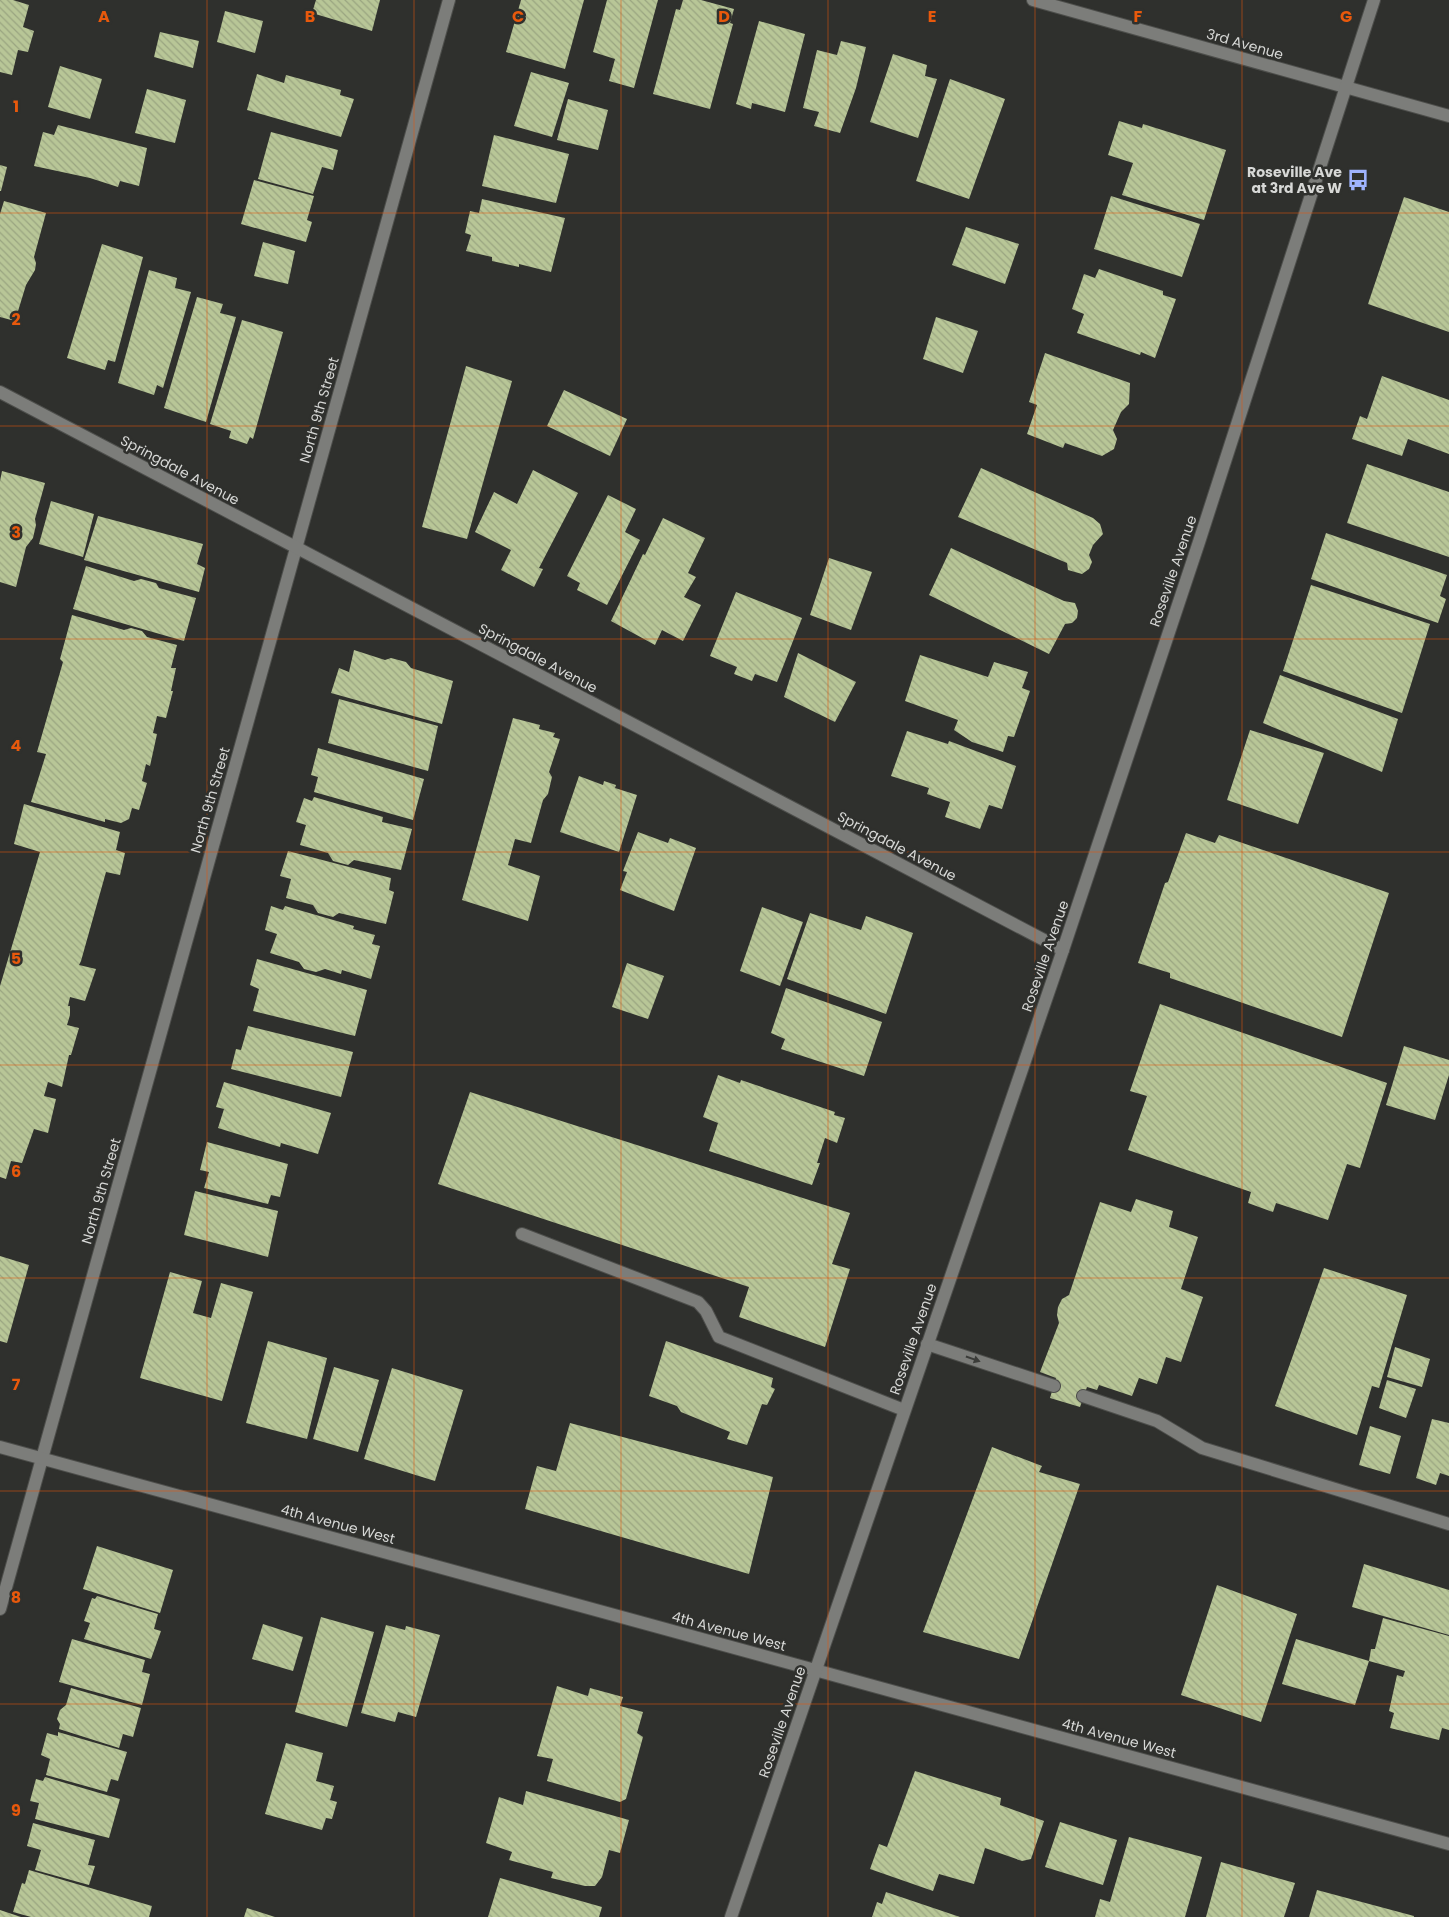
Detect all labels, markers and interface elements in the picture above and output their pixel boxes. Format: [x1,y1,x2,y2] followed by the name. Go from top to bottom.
[98,5,110,28] text: A
[305,5,315,28] text: B
[512,5,524,28] text: C
[718,5,730,28] text: D
[928,5,936,28] text: E
[1134,5,1143,28] text: F
[1340,5,1352,28] text: G
[1204,23,1286,65] street label: 3rd Avenue
[13,95,19,118] text: 1
[1247,162,1342,198] place label: Roseville Ave at 3rd Ave W
[1345,167,1371,193] bus stop icon: Roseville Ave at 3rd Ave W
[11,308,21,331] text: 2
[294,355,344,465] street label: North 9th Street
[117,430,243,510] street label: Springdale Avenue
[1145,512,1202,629] street label: Roseville Avenue
[11,521,21,544] text: 3
[475,618,601,698] street label: Springdale Avenue
[11,734,22,757] text: 4
[185,745,235,855] street label: North 9th Street
[834,806,960,886] street label: Springdale Avenue
[1017,897,1074,1014] street label: Roseville Avenue
[11,947,21,970] text: 5
[76,1136,126,1246] street label: North 9th Street
[11,1160,21,1183] text: 6
[885,1280,942,1397] street label: Roseville Avenue
[966,1356,981,1363] one-way arrow
[12,1373,21,1396] text: 7
[279,1499,397,1549] street label: 4th Avenue West
[11,1586,21,1609] text: 8
[670,1606,788,1656] street label: 4th Avenue West
[754,1663,811,1780] street label: Roseville Avenue
[1060,1713,1178,1763] street label: 4th Avenue West
[11,1799,21,1822] text: 9

